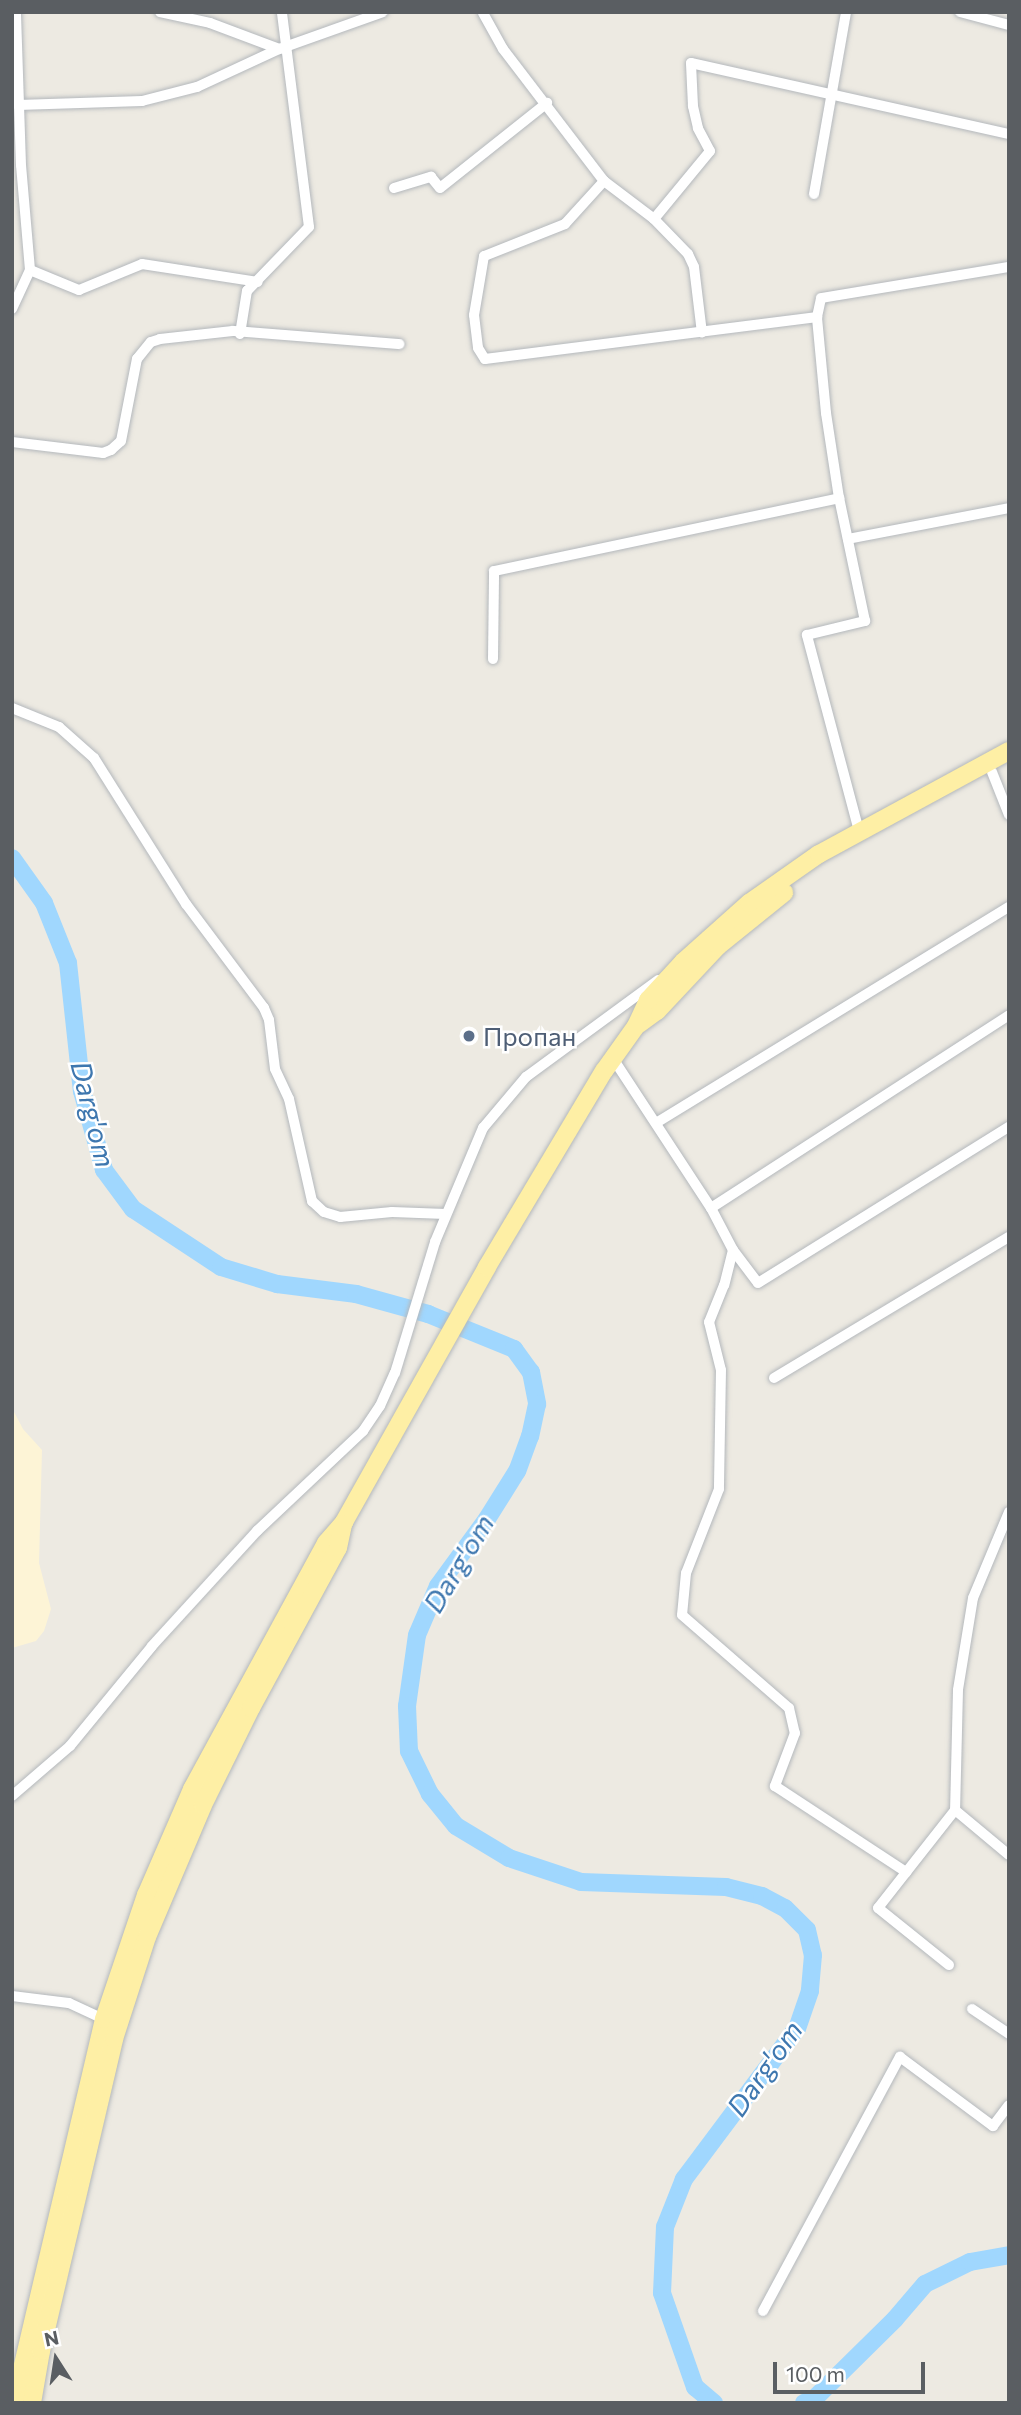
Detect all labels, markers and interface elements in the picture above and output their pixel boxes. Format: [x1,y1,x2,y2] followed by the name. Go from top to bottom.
[483,1020,576,1052] place label: Пропан
[461,1028,477,1044] marker: Пропан
[65,1057,123,1171] water label: Darg'om
[416,1508,500,1618] water label: Darg'om
[719,2014,809,2122] water label: Darg'om
[21,2324,91,2394] north arrow
[42,2325,61,2351] text: N
[776,2348,928,2392] scale bar
[786,2361,845,2386] text: 100 m

